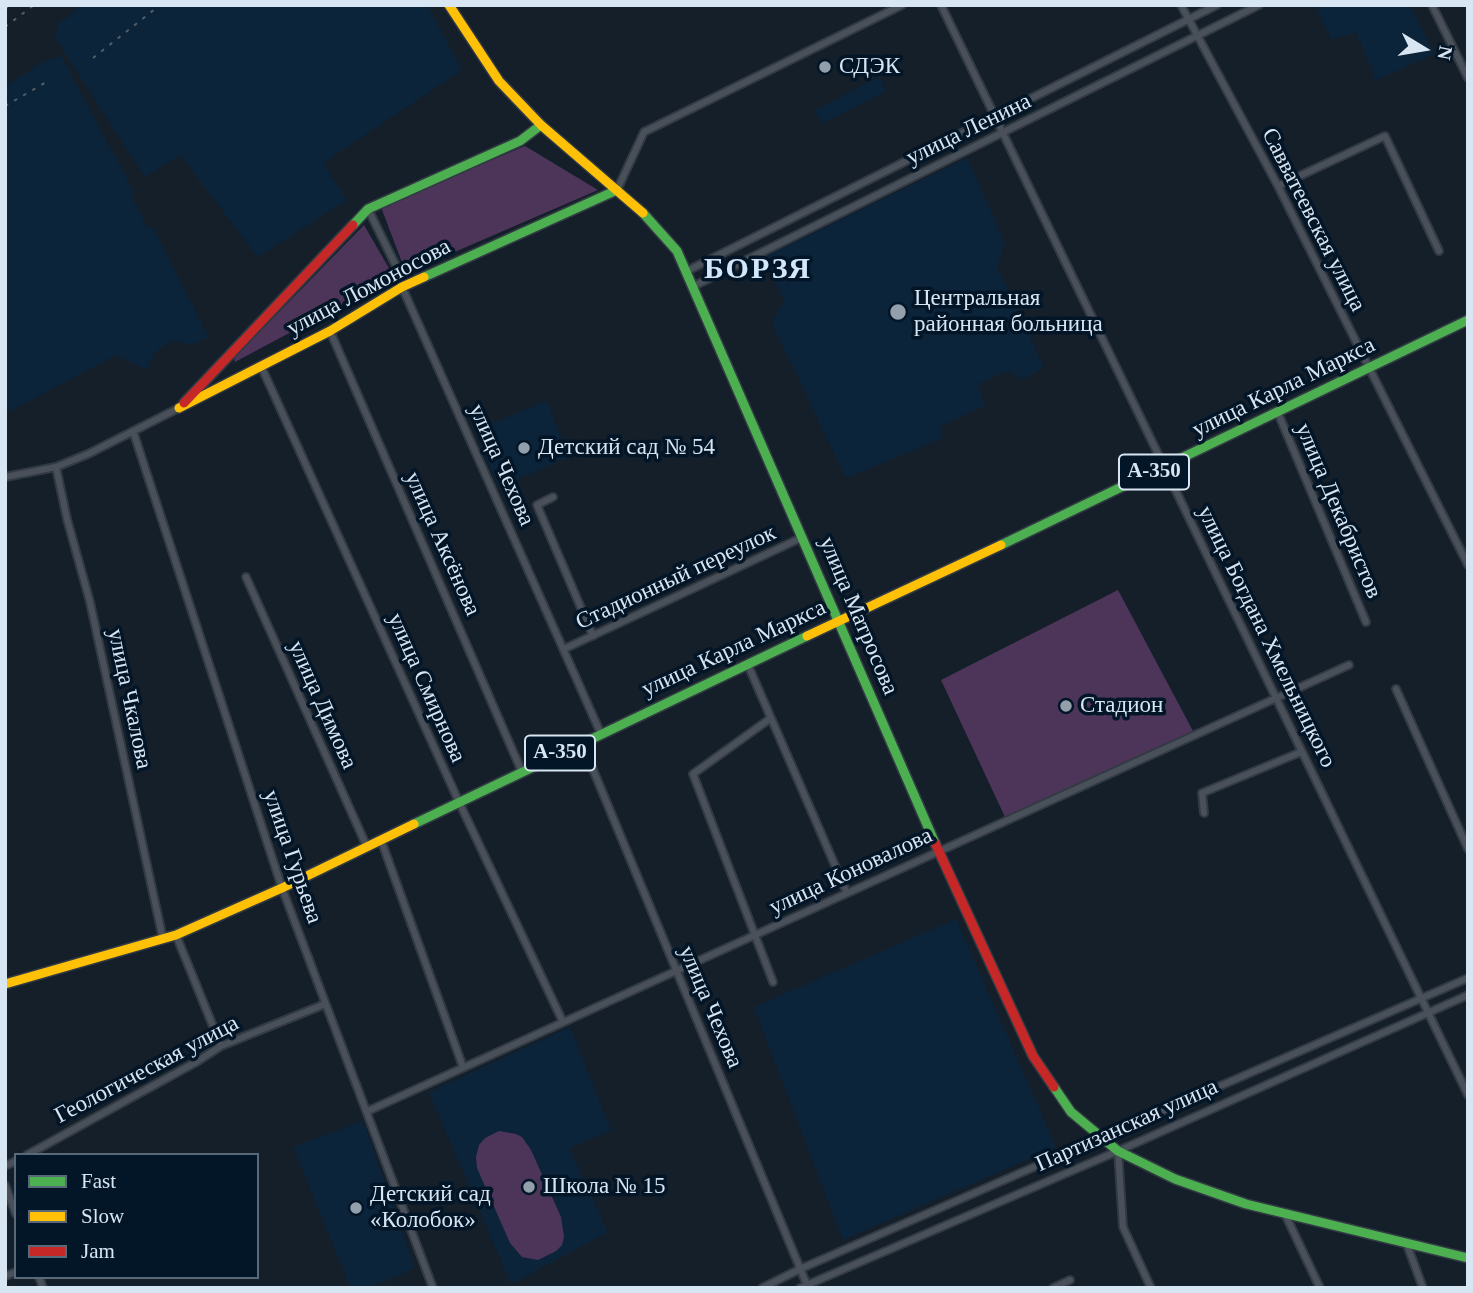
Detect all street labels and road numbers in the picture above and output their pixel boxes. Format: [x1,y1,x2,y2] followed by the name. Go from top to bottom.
[902,88,1036,172] street label: улица Ленина
[1255,124,1371,316] street label: Савватеевская улица
[282,233,456,343] street label: улица Ломоносова
[1188,332,1380,444] street label: улица Карла Маркса
[462,400,540,530] street label: улица Чехова
[1289,419,1387,603] street label: улица Декабристов
[1119,454,1189,490] road number: А-350
[398,468,486,620] street label: улица Аксёнова
[1191,502,1341,772] street label: улица Богдана Хмельницкого
[572,520,780,636] street label: Стадионный переулок
[812,533,904,699] street label: улица Матросова
[638,594,830,704] street label: улица Карла Маркса
[381,609,471,767] street label: улица Смирнова
[101,626,157,772] street label: улица Чкалова
[281,637,363,773] street label: улица Димова
[525,736,595,770] road number: А-350
[256,787,328,927] street label: улица Гурьева
[765,822,937,922] street label: улица Коновалова
[672,942,748,1072] street label: улица Чехова
[50,1010,244,1130] street label: Геологическая улица
[1032,1073,1222,1179] street label: Партизанская улица

